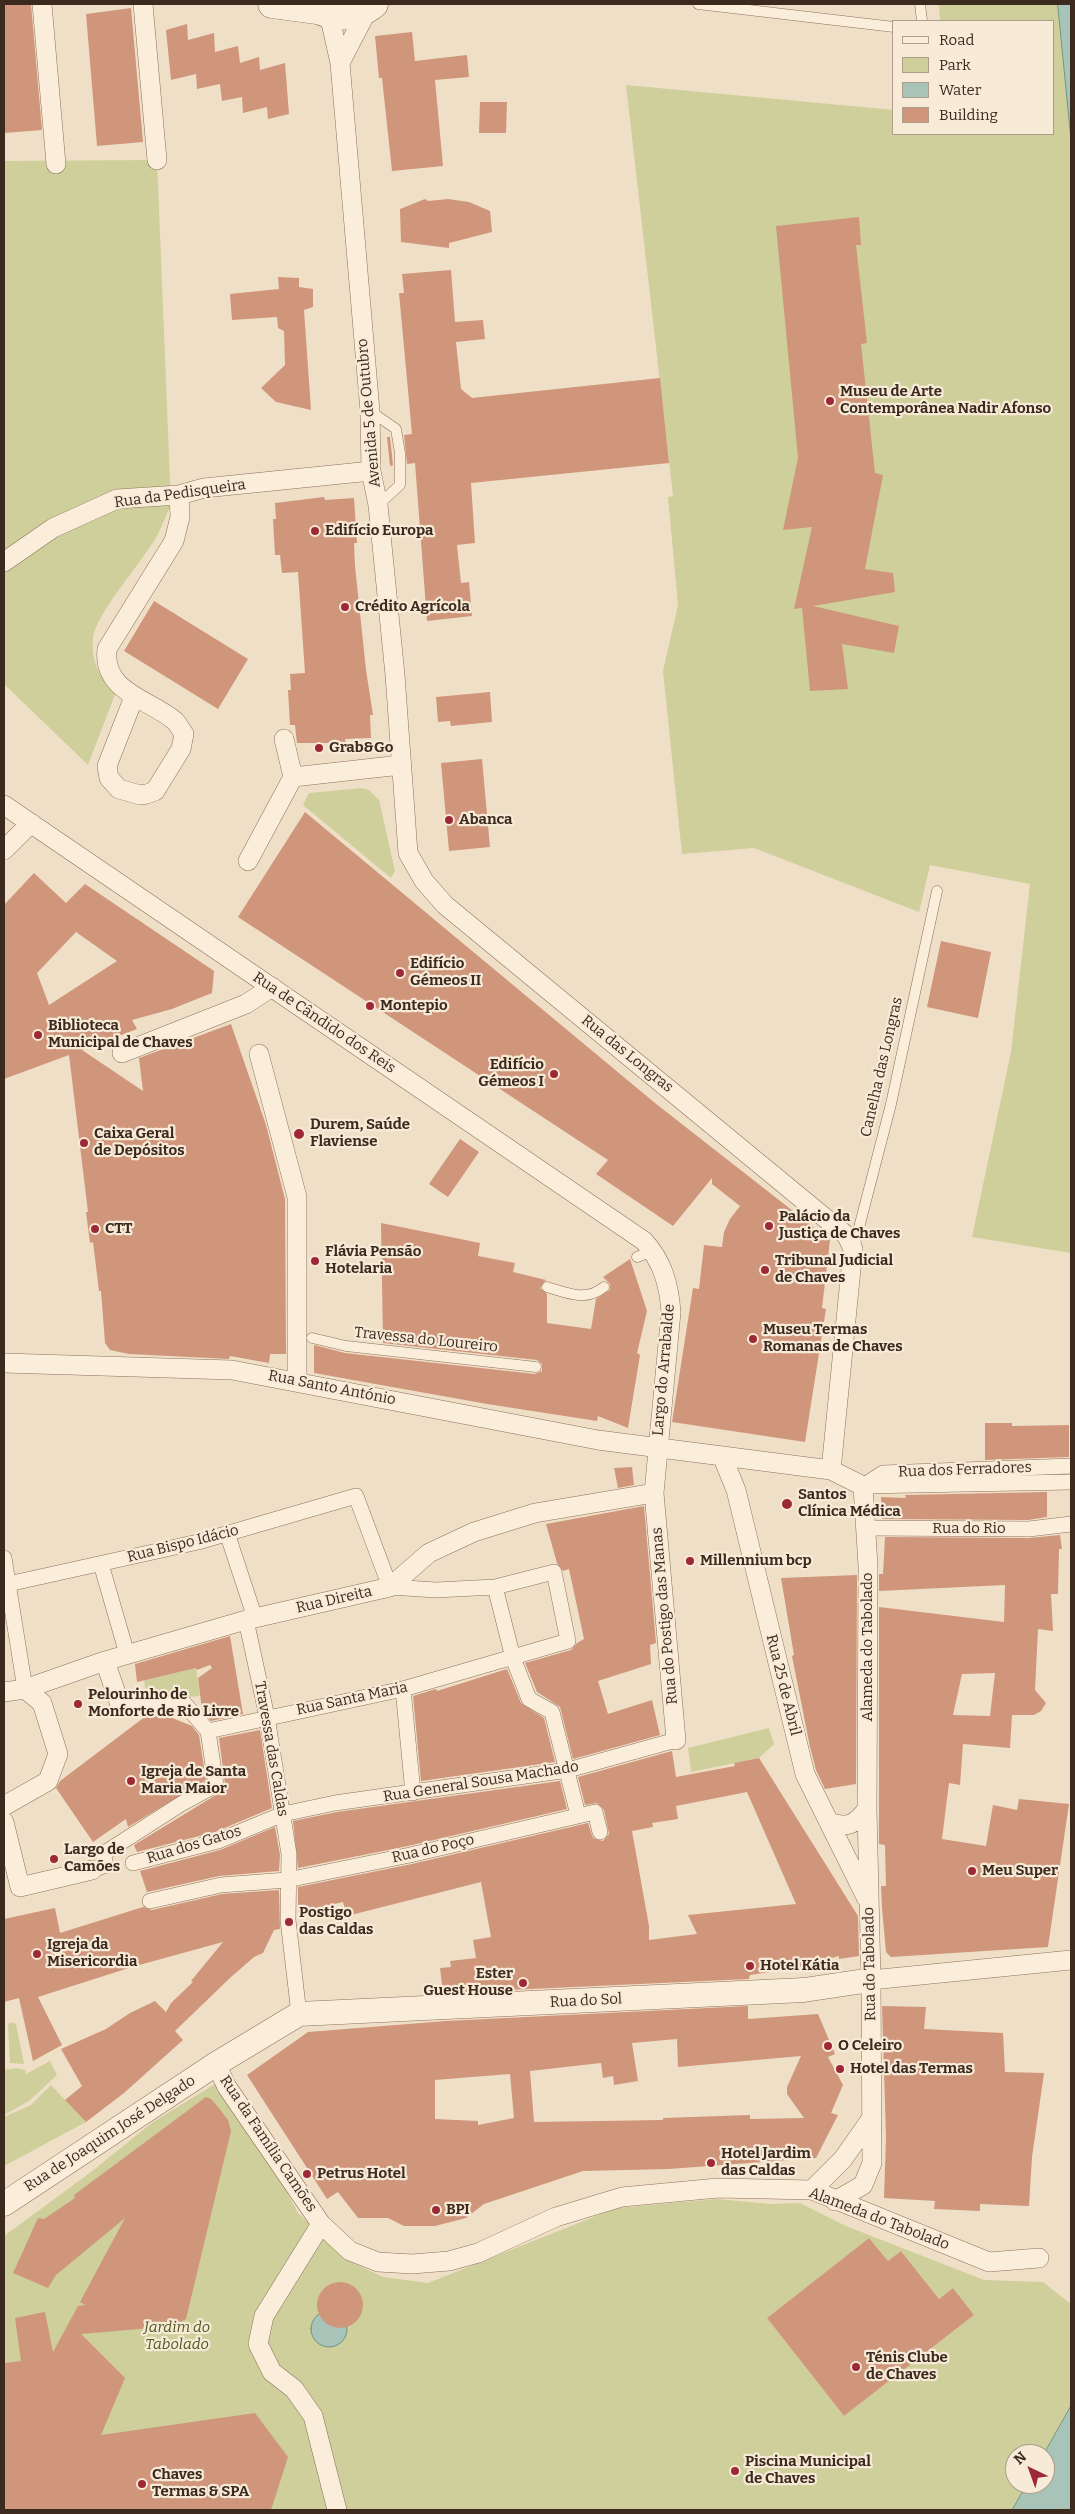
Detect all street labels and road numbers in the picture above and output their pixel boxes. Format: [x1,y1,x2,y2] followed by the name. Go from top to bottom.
[354,338,384,488] street label: Avenida 5 de Outubro
[113,476,247,512] street label: Rua da Pedisqueira
[249,968,399,1078] street label: Rua de Cândido dos Reis
[857,995,907,1139] street label: Canelha das Longras
[577,1011,677,1097] street label: Rua das Longras
[649,1303,679,1437] street label: Largo do Arrabalde
[353,1324,499,1356] street label: Travessa do Loureiro
[267,1367,397,1409] street label: Rua Santo António
[898,1459,1032,1481] street label: Rua dos Ferradores
[932,1520,1006,1538] street label: Rua do Rio
[125,1521,241,1567] street label: Rua Bispo Idácio
[648,1527,682,1705] street label: Rua do Postigo das Manas
[859,1573,877,1721] street label: Alameda do Tabolado
[294,1583,374,1617] street label: Rua Direita
[762,1632,804,1738] street label: Rua 25 de Abril
[295,1678,409,1720] street label: Rua Santa Maria
[250,1680,292,1818] street label: Travessa das Caldas
[382,1758,580,1806] street label: Rua General Sousa Machado
[145,1822,243,1868] street label: Rua dos Gatos
[390,1831,476,1867] street label: Rua do Poço
[860,1907,880,2021] street label: Rua do Tabolado
[549,1990,623,2012] street label: Rua do Sol
[21,2072,199,2196] street label: Rua de Joaquim José Delgado
[216,2072,320,2216] street label: Rua da Família Camões
[806,2184,952,2254] street label: Alameda do Tabolado

